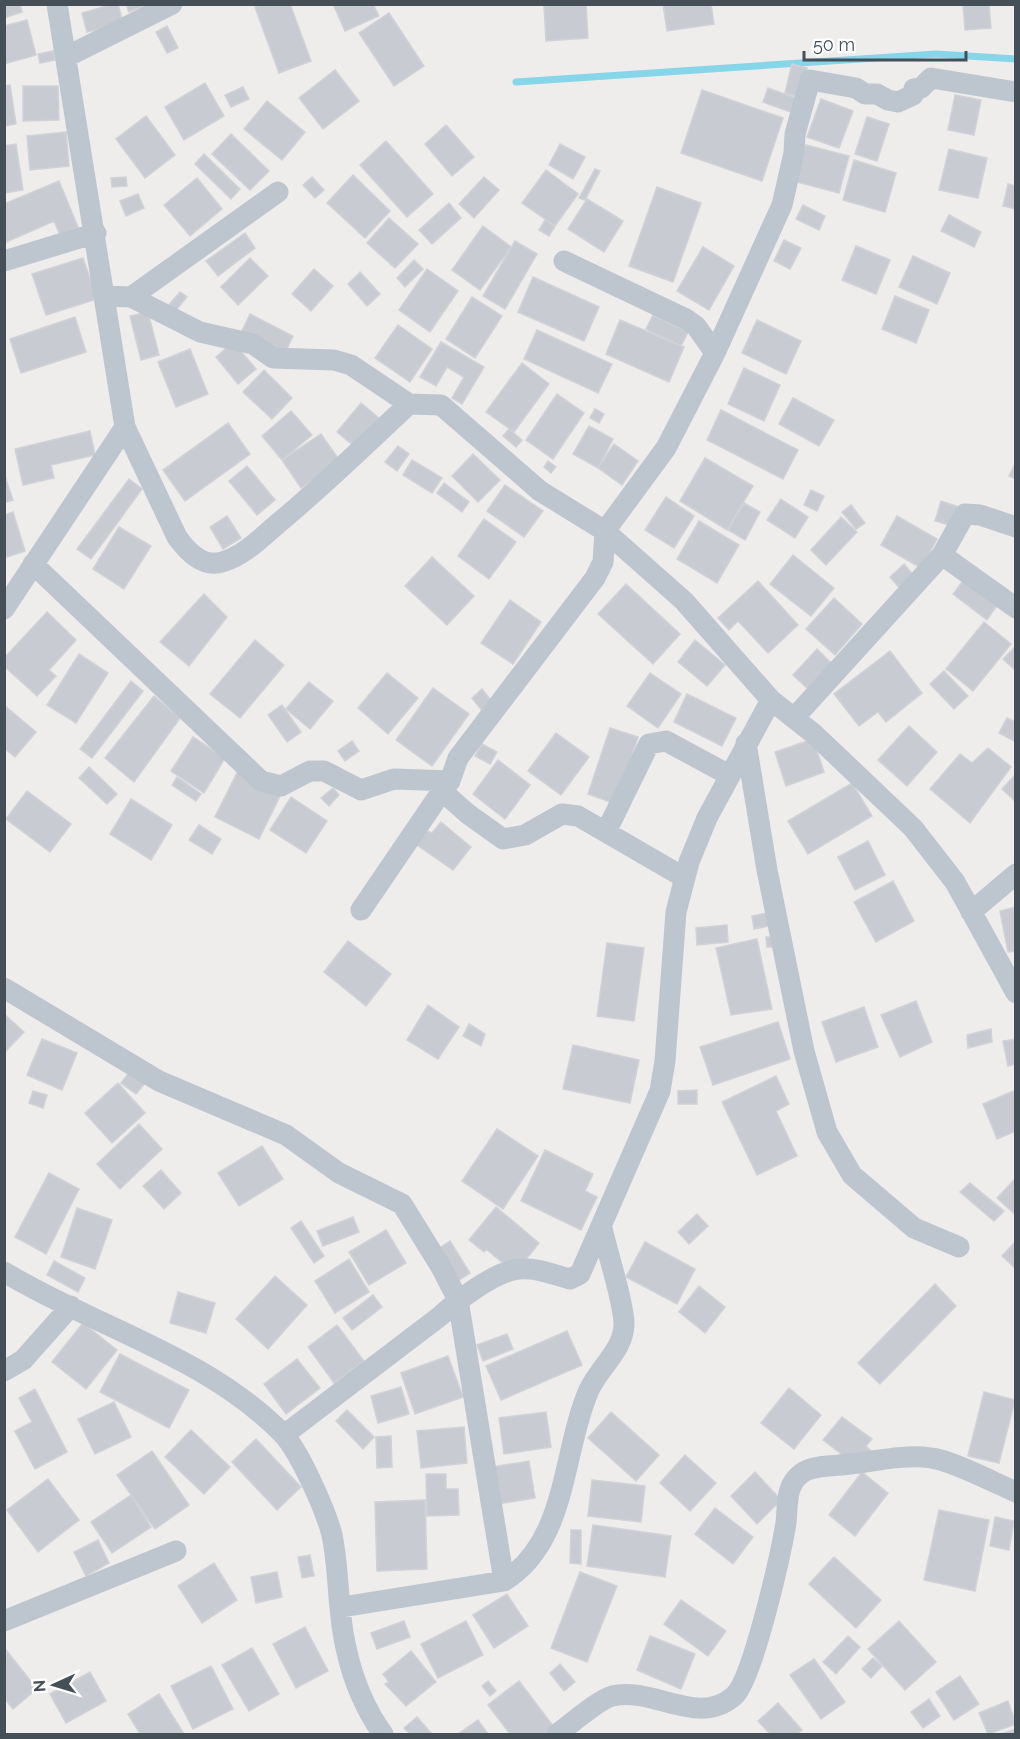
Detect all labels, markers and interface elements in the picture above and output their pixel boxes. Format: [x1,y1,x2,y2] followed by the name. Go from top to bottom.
[804,24,966,62] scale bar
[813,34,855,55] text: 50 m
[24,1655,84,1715] north arrow
[30,1679,49,1693] text: N

